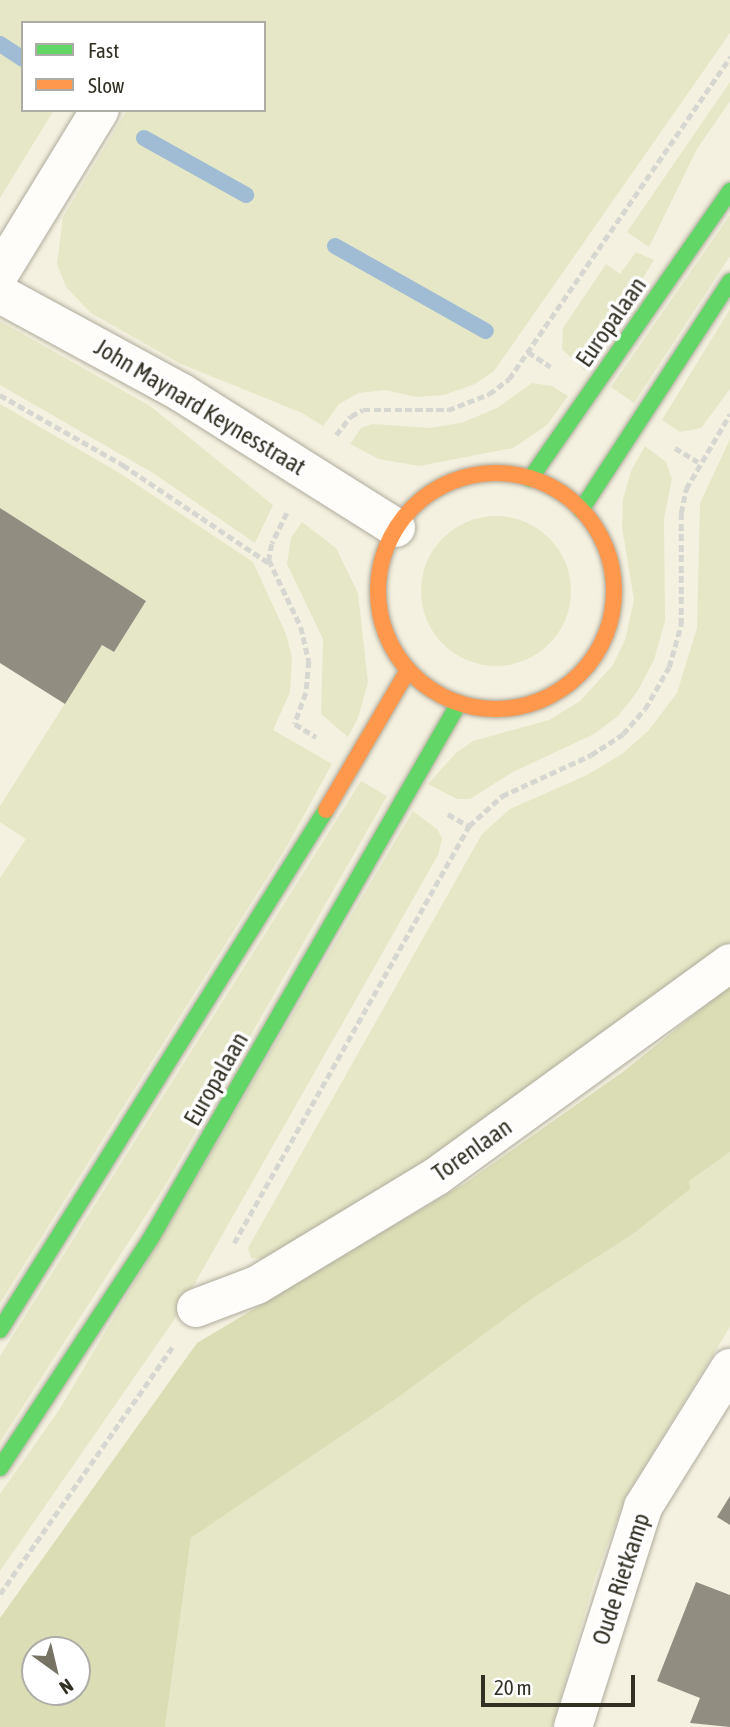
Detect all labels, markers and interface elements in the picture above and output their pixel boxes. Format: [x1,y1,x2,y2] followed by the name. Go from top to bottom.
[21,21,266,112] legend
[88,38,119,62] text: Fast
[88,73,124,97] text: Slow
[570,272,652,372] street label: Europalaan
[89,333,311,481] street label: John Maynard Keynesstraat
[178,1027,254,1131] street label: Europalaan
[427,1112,517,1188] street label: Torenlaan
[586,1509,656,1649] street label: Oude Rietkamp
[21,1636,91,1706] north arrow
[485,1660,639,1704] scale bar
[56,1674,77,1699] text: N
[494,1675,532,1699] text: 20 m

